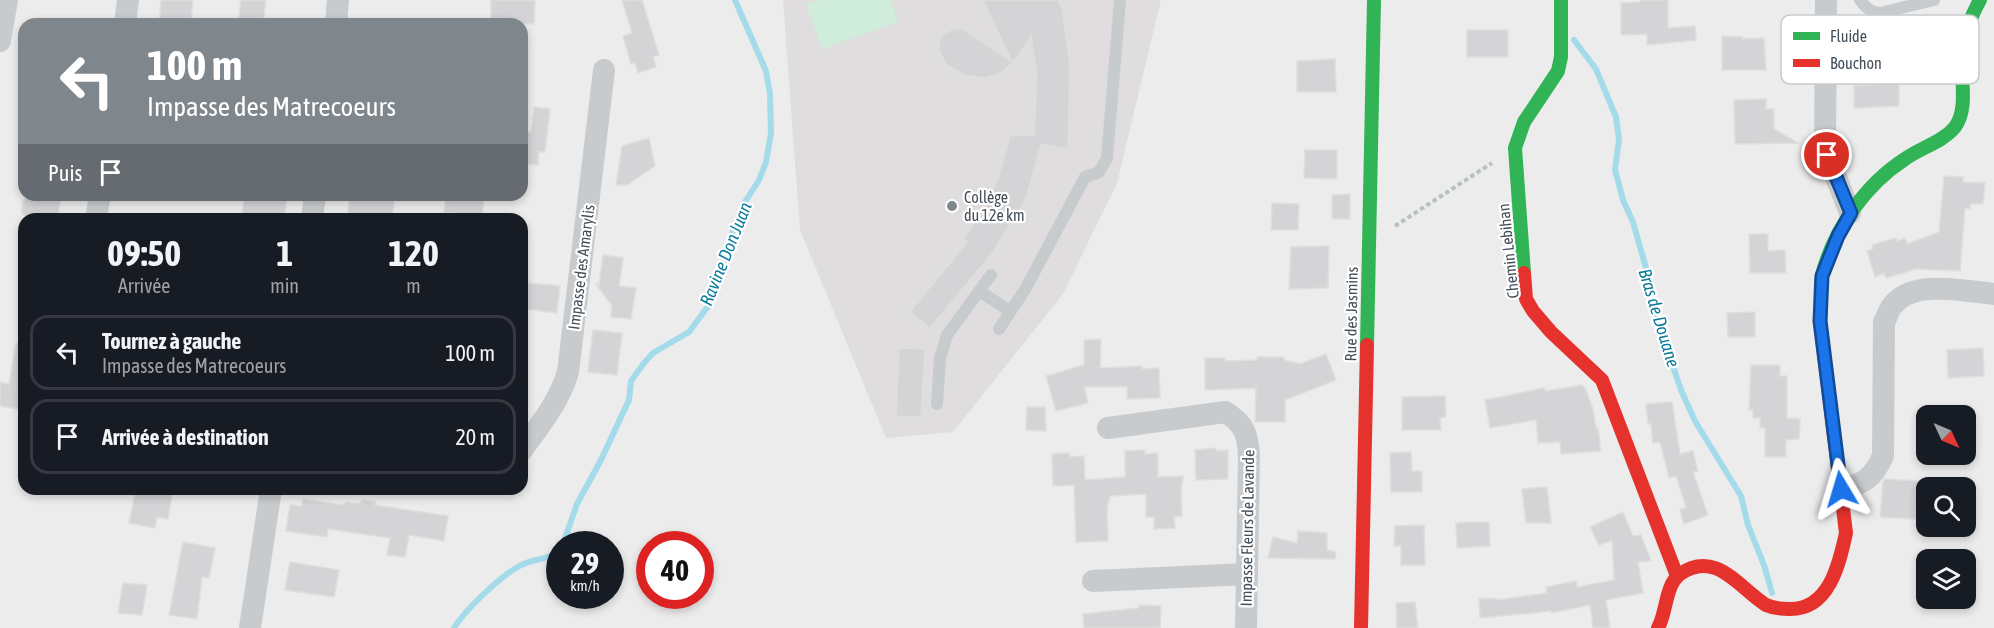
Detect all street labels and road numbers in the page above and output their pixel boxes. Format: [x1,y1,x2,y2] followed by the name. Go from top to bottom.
[564,203,599,331] street label: Impasse des Amarylis
[1494,203,1522,299] street label: Chemin Lebihan
[1341,266,1361,362] street label: Rue des Jasmins
[1237,450,1258,606] street label: Impasse Fleurs de Lavande

